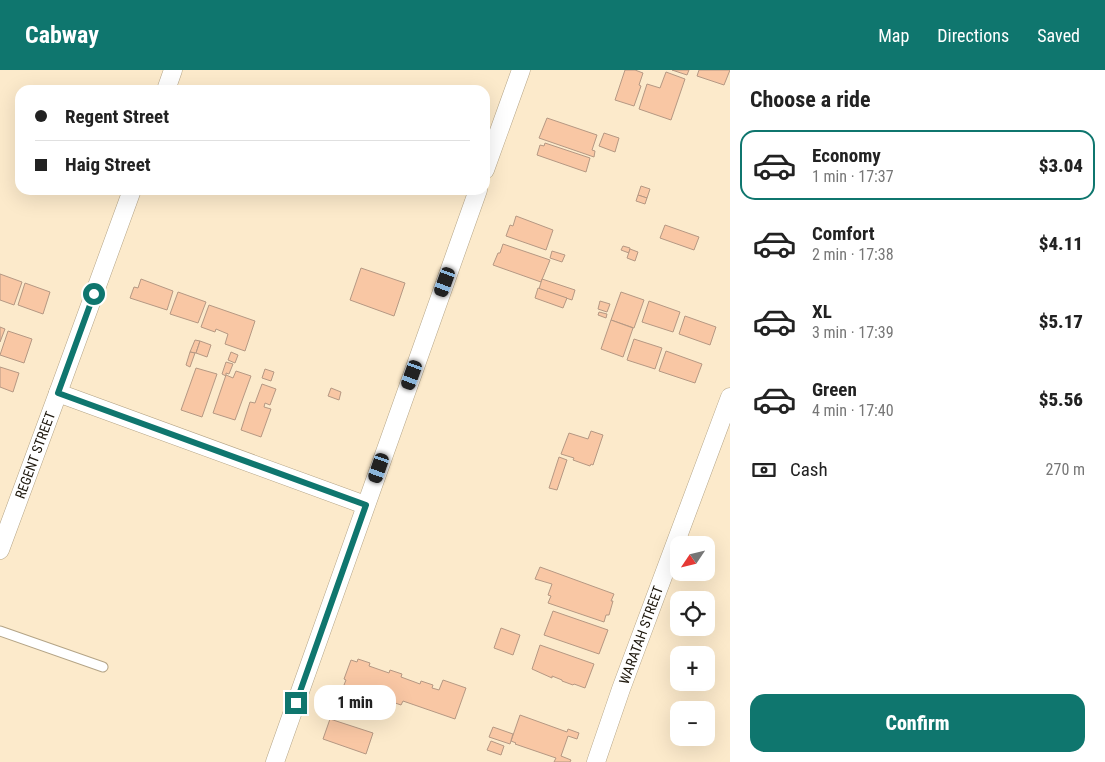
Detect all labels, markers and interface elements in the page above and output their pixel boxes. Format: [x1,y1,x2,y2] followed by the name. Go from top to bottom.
[25,21,99,49] text: Cabway
[878,25,909,46] text: Map
[937,25,1009,46] text: Directions
[1037,25,1080,46] text: Saved
[750,87,871,112] text: Choose a ride
[65,105,169,128] text: Regent Street
[752,143,797,188] icon: car
[812,144,881,167] text: Economy
[65,153,151,176] text: Haig Street
[1039,154,1083,177] text: $3.04
[812,167,894,186] text: 1 min · 17:37
[752,221,797,266] icon: car
[812,222,875,245] text: Comfort
[1039,232,1083,255] text: $4.11
[812,245,894,264] text: 2 min · 17:38
[432,265,457,299] car
[83,283,105,305] route start
[752,299,797,344] icon: car
[812,300,832,323] text: XL
[1039,310,1083,333] text: $5.17
[812,323,894,342] text: 3 min · 17:39
[399,358,424,392] car
[752,377,797,422] icon: car
[812,378,857,401] text: Green
[1039,388,1083,411] text: $5.56
[812,401,894,420] text: 4 min · 17:40
[12,409,58,501] street label: REGENT STREET
[367,451,390,485] car
[750,456,778,484] icon: cash
[790,458,828,481] text: Cash
[1046,460,1085,479] text: 270 m
[670,536,715,581] north arrow
[670,536,715,746] map controls
[616,584,666,686] street label: WARATAH STREET
[670,591,715,636] button: locate
[670,646,715,691] button: +
[314,686,396,720] callout: 1 min
[285,692,307,714] route end
[337,693,373,712] text: 1 min
[750,694,1085,752] button: Confirm
[670,701,715,746] button: −

